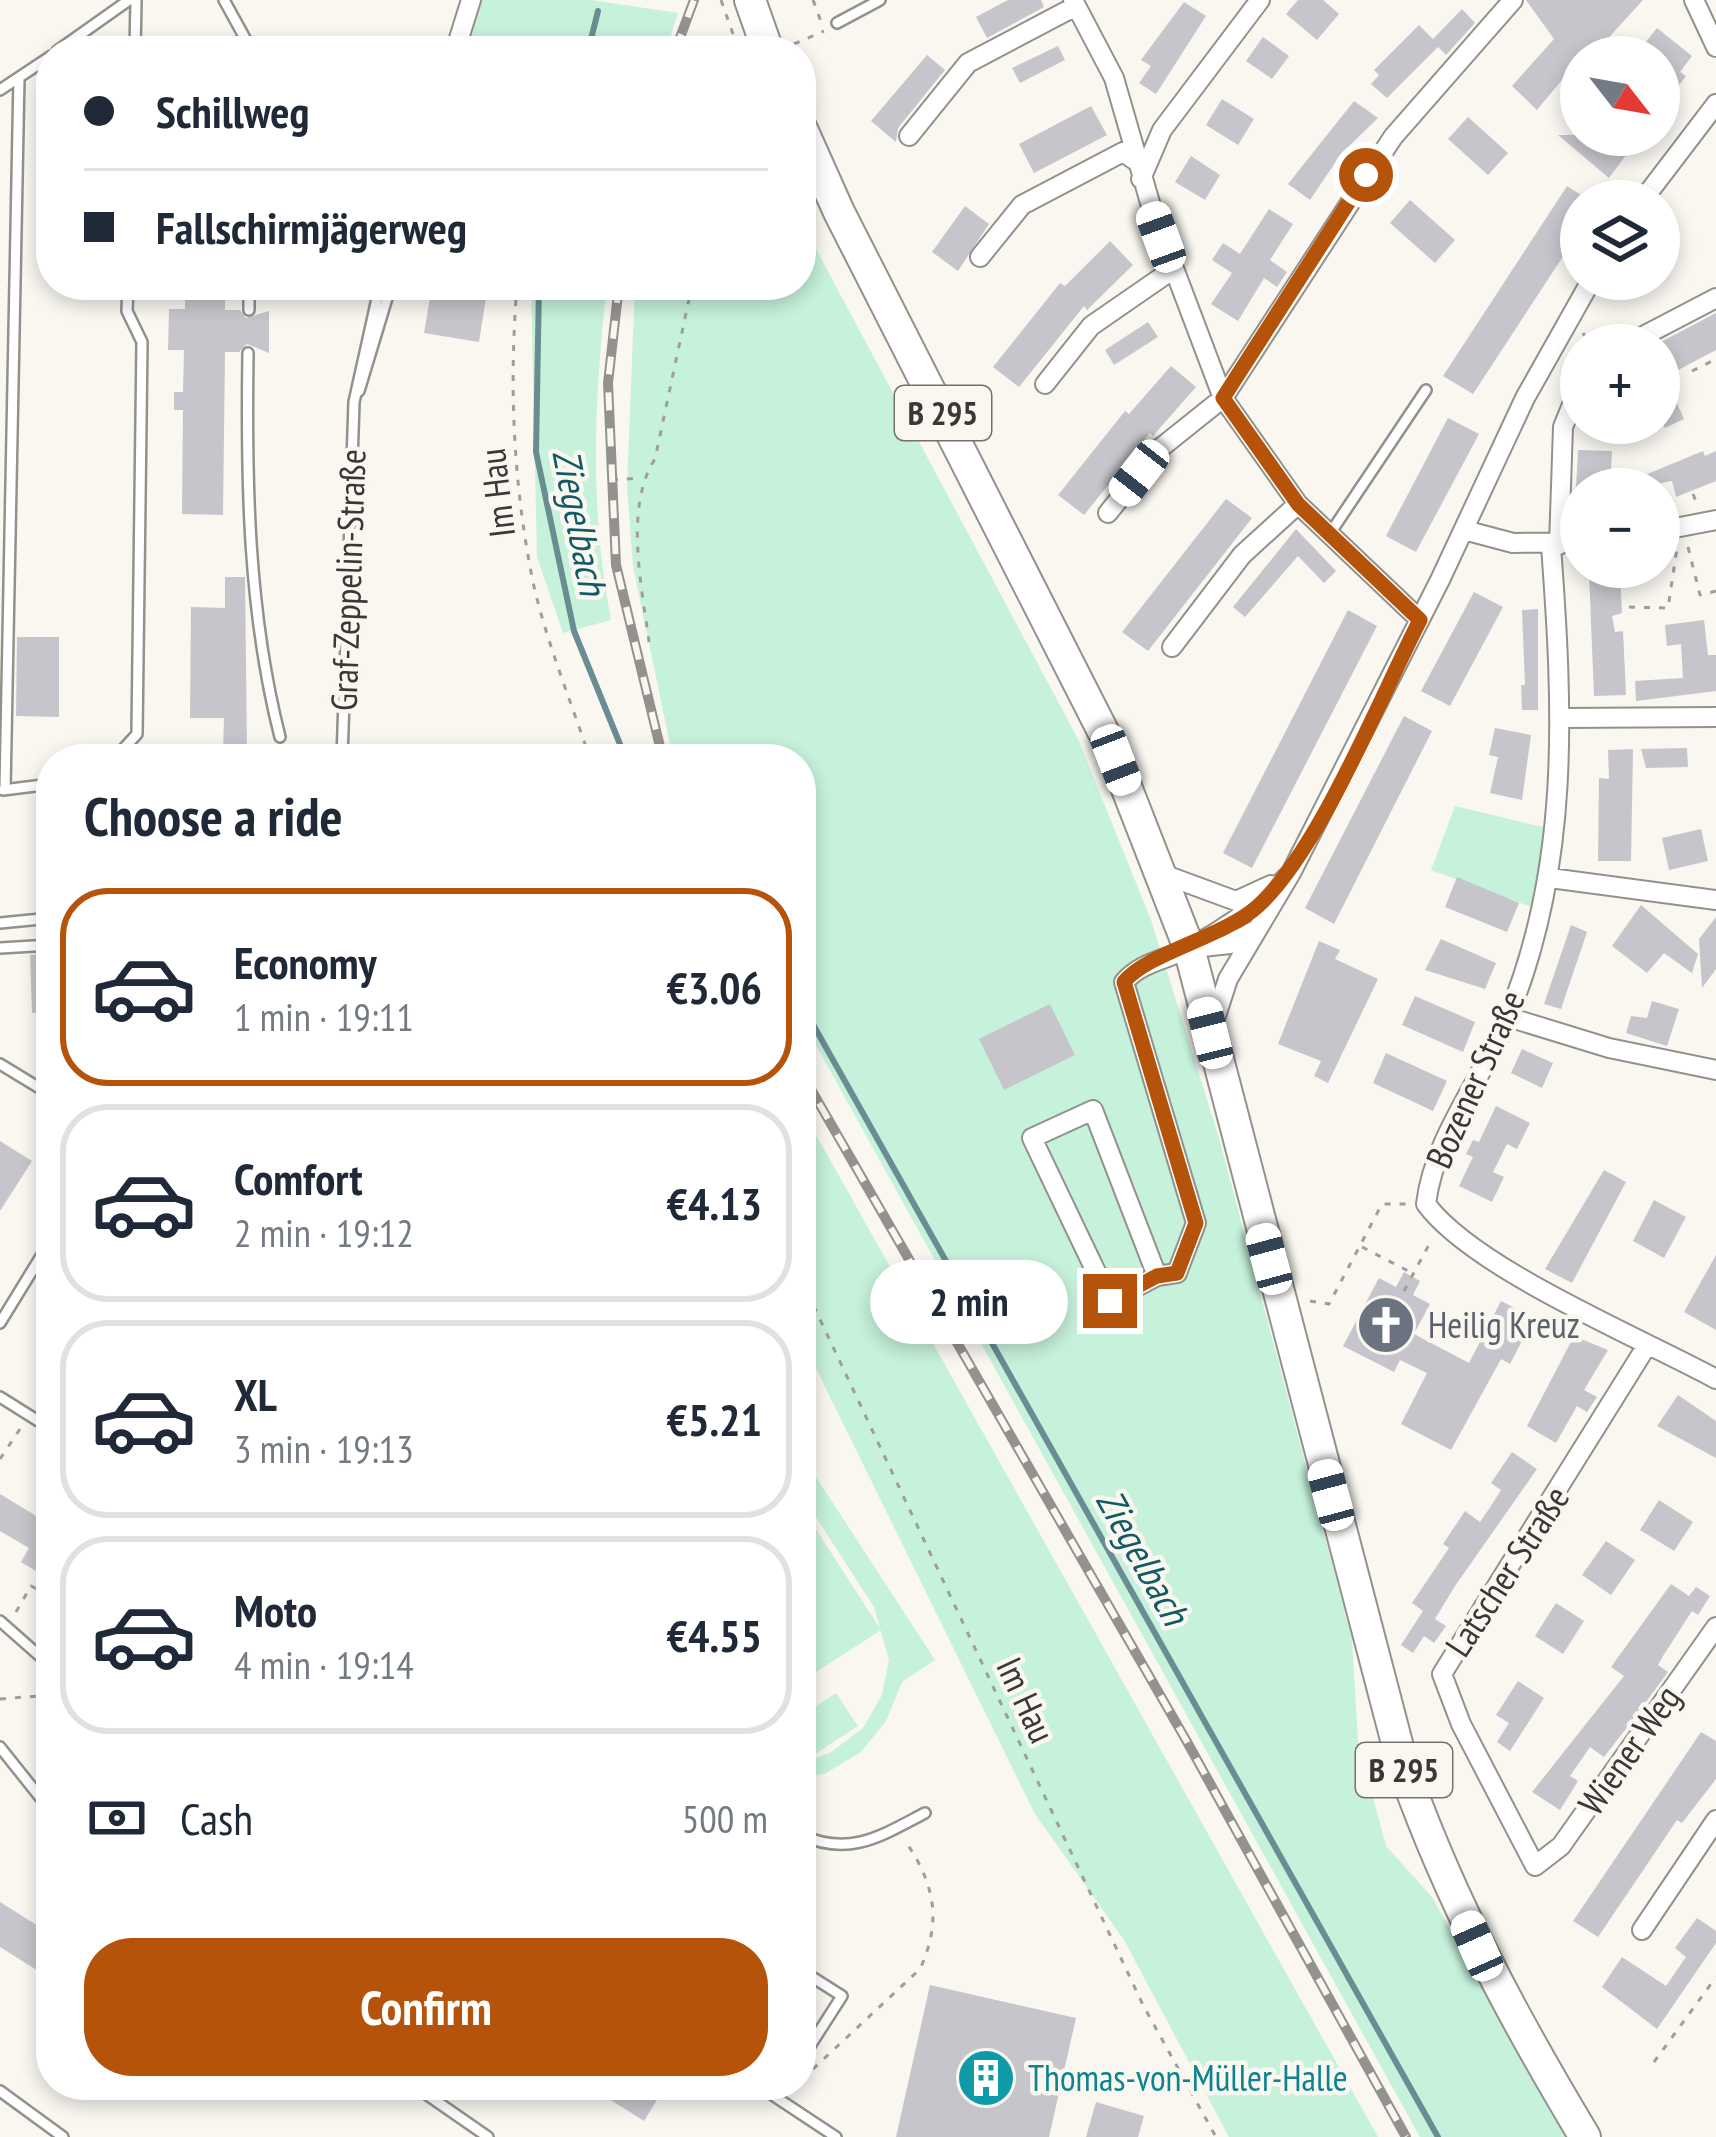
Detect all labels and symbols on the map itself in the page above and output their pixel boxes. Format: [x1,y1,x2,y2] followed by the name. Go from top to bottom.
[1560,36,1680,156] north arrow
[1339,148,1393,202] route start
[1132,197,1190,277] car
[895,386,991,440] road number: B 295
[1103,434,1175,512] car
[541,445,620,601] water label: Ziegelbach
[468,446,525,540] street label: Im Hau
[319,448,376,712] street label: Graf-Zeppelin-Straße
[1086,720,1146,800] car
[1415,983,1535,1175] street label: Bozener Straße
[1184,994,1236,1072] car
[1242,1220,1296,1298] car
[870,1259,1068,1343] callout: 2 min
[1083,1274,1137,1328] route end
[1355,1294,1417,1356] church icon: Heilig Kreuz
[1428,1301,1580,1348] place label: Heilig Kreuz
[1304,1456,1358,1534] car
[1434,1477,1579,1665] street label: Latscher Straße
[1086,1480,1202,1635] water label: Ziegelbach
[986,1650,1067,1750] street label: Im Hau
[1567,1676,1690,1824] street label: Wiener Weg
[1356,1743,1452,1797] road number: B 295
[1446,1906,1508,1986] car
[955,2047,1017,2109] building icon: Thomas-von-Müller-Halle
[1028,2054,1348,2101] place label: Thomas-von-Müller-Halle

